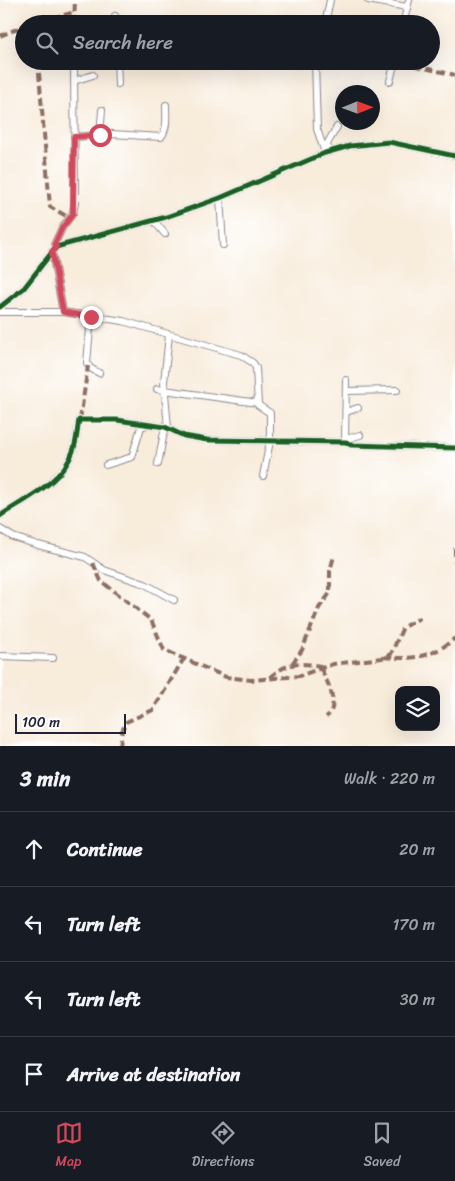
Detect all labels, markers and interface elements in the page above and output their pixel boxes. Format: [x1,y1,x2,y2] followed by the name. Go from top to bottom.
[15,15,440,70] search box
[73,26,173,59] text: Search here
[33,29,61,57] icon: search
[335,85,380,130] north arrow
[89,124,112,147] route start
[80,306,103,329] route end
[395,686,440,731] map controls
[395,686,440,731] button: layers
[22,710,60,735] text: 100 m
[15,711,126,734] scale bar
[20,760,70,798] text: 3 min
[344,764,435,793] text: Walk · 220 m
[67,833,143,866] text: Continue
[20,835,48,863] icon: ahead
[399,835,435,864] text: 20 m
[67,908,140,941] text: Turn left
[20,910,48,938] icon: left
[392,910,435,939] text: 170 m
[67,983,140,1016] text: Turn left
[20,985,48,1013] icon: left
[400,985,435,1014] text: 30 m
[67,1058,240,1091] text: Arrive at destination
[20,1060,48,1088] icon: arrive
[55,1119,83,1174] tab: Map
[192,1119,254,1174] tab: Directions
[364,1119,400,1174] tab: Saved

